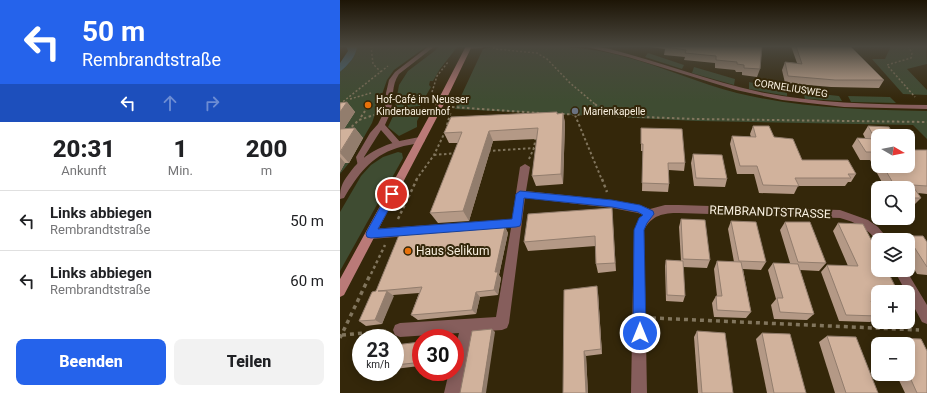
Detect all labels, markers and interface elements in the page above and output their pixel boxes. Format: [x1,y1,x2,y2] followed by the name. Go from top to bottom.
[82,15,145,48] text: 50 m
[16,16,68,68] icon: left
[82,49,221,70] text: Rembrandtstraße
[753,77,829,99] street label: CORNELIUSWEG
[117,92,139,114] icon: left
[159,92,181,114] icon: ahead
[201,92,223,114] icon: right
[376,94,469,117] place label: Hof-Café im Neusser Kinderbauernhof
[363,100,373,110] marker: Hof-Café im Neusser Kinderbauernhof
[570,106,580,116] marker: Marienkapelle
[583,106,645,117] place label: Marienkapelle
[871,129,915,173] north arrow
[871,129,915,381] map controls
[53,135,115,163] text: 20:31
[173,135,187,163] text: 1
[246,135,287,163] text: 200
[61,163,107,178] text: Ankunft
[168,163,193,178] text: Min.
[261,163,272,178] text: m
[375,177,409,211] pin
[871,181,915,225] button: search
[381,183,403,205] icon: arrive
[709,203,831,221] street label: REMBRANDTSTRASSE
[50,204,152,222] text: Links abbiegen
[16,210,38,232] icon: left
[290,212,324,230] text: 50 m
[50,222,150,237] text: Rembrandtstraße
[871,233,915,277] button: layers
[416,244,489,258] place label: Haus Selikum
[403,246,413,256] marker: Haus Selikum
[50,264,152,282] text: Links abbiegen
[16,270,38,292] icon: left
[290,272,324,290] text: 60 m
[50,282,150,297] text: Rembrandtstraße
[871,285,915,329] button: +
[619,312,661,354] position arrow
[412,329,464,381] speed limit sign: 30
[871,337,915,381] button: −
[367,338,389,362] text: 23
[16,339,166,385] button: Beenden
[174,339,324,385] button: Teilen
[366,359,390,370] text: km/h

